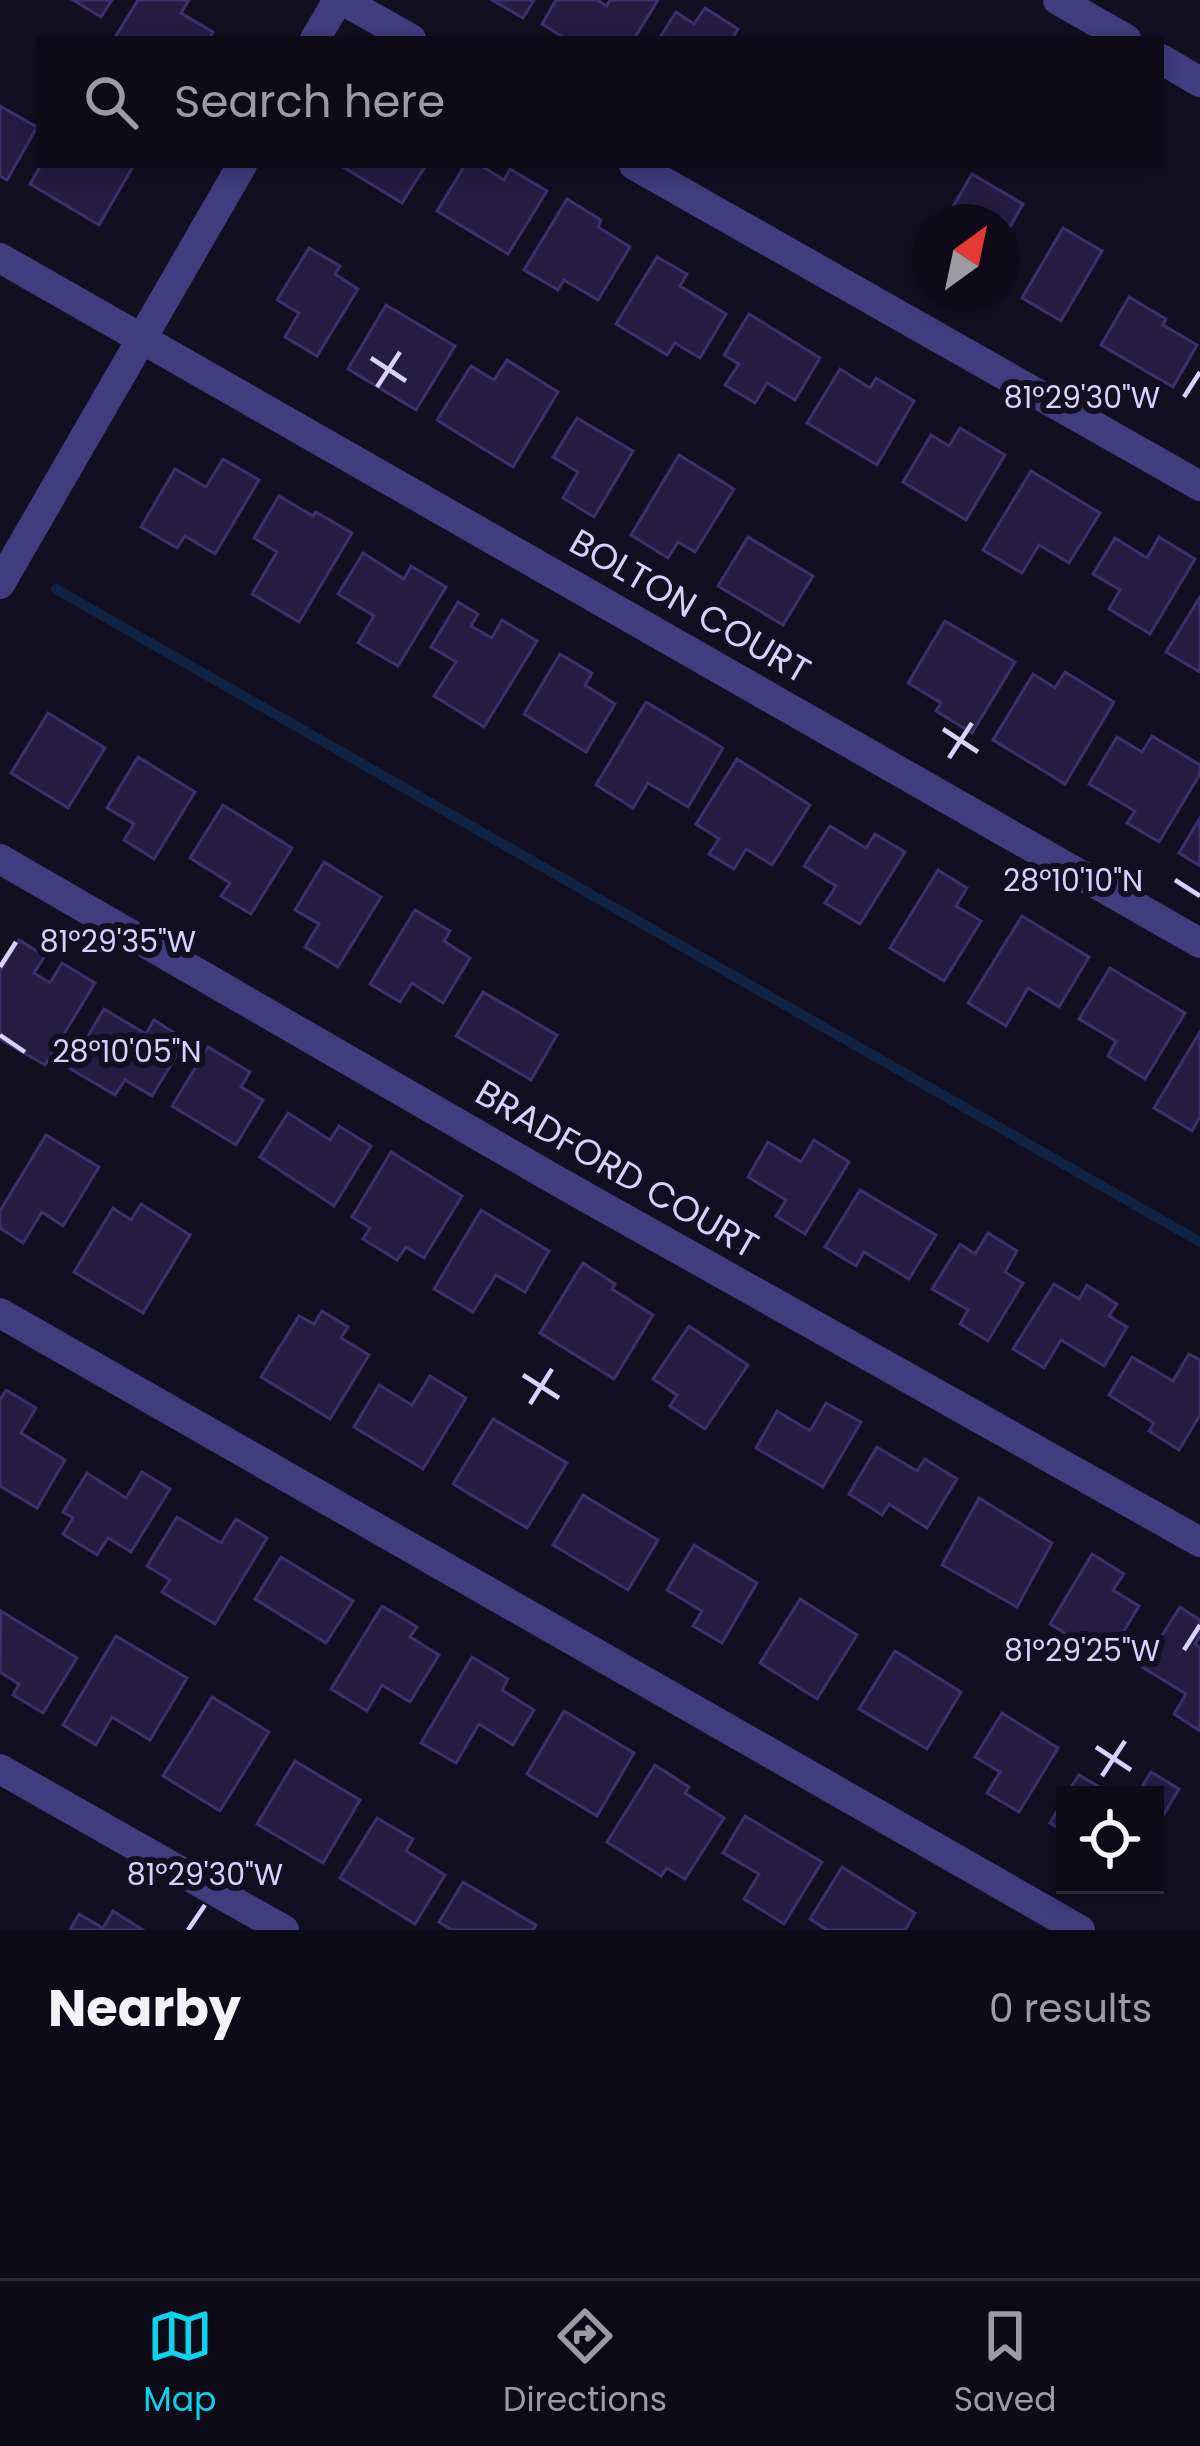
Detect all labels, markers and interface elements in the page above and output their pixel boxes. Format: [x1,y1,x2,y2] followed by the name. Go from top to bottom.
[36,36,1164,168] search box
[78,69,144,135] icon: search
[174,70,445,133] text: Search here
[912,204,1020,312] north arrow
[1004,376,1160,419] text: 81°29'30"W
[560,516,820,696] street label: BOLTON COURT
[1003,859,1143,902] text: 28°10'10"N
[40,920,196,963] text: 81°29'35"W
[52,1030,202,1073] text: 28°10'05"N
[466,1067,768,1271] street label: BRADFORD COURT
[1004,1629,1160,1672] text: 81°29'25"W
[1056,1786,1164,1894] map controls
[1056,1786,1164,1894] button: locate
[127,1853,283,1896] text: 81°29'30"W
[48,1972,241,2044] text: Nearby
[989,1981,1152,2036] text: 0 results
[143,2303,216,2425] tab: Map
[503,2303,667,2425] tab: Directions
[954,2303,1057,2425] tab: Saved

